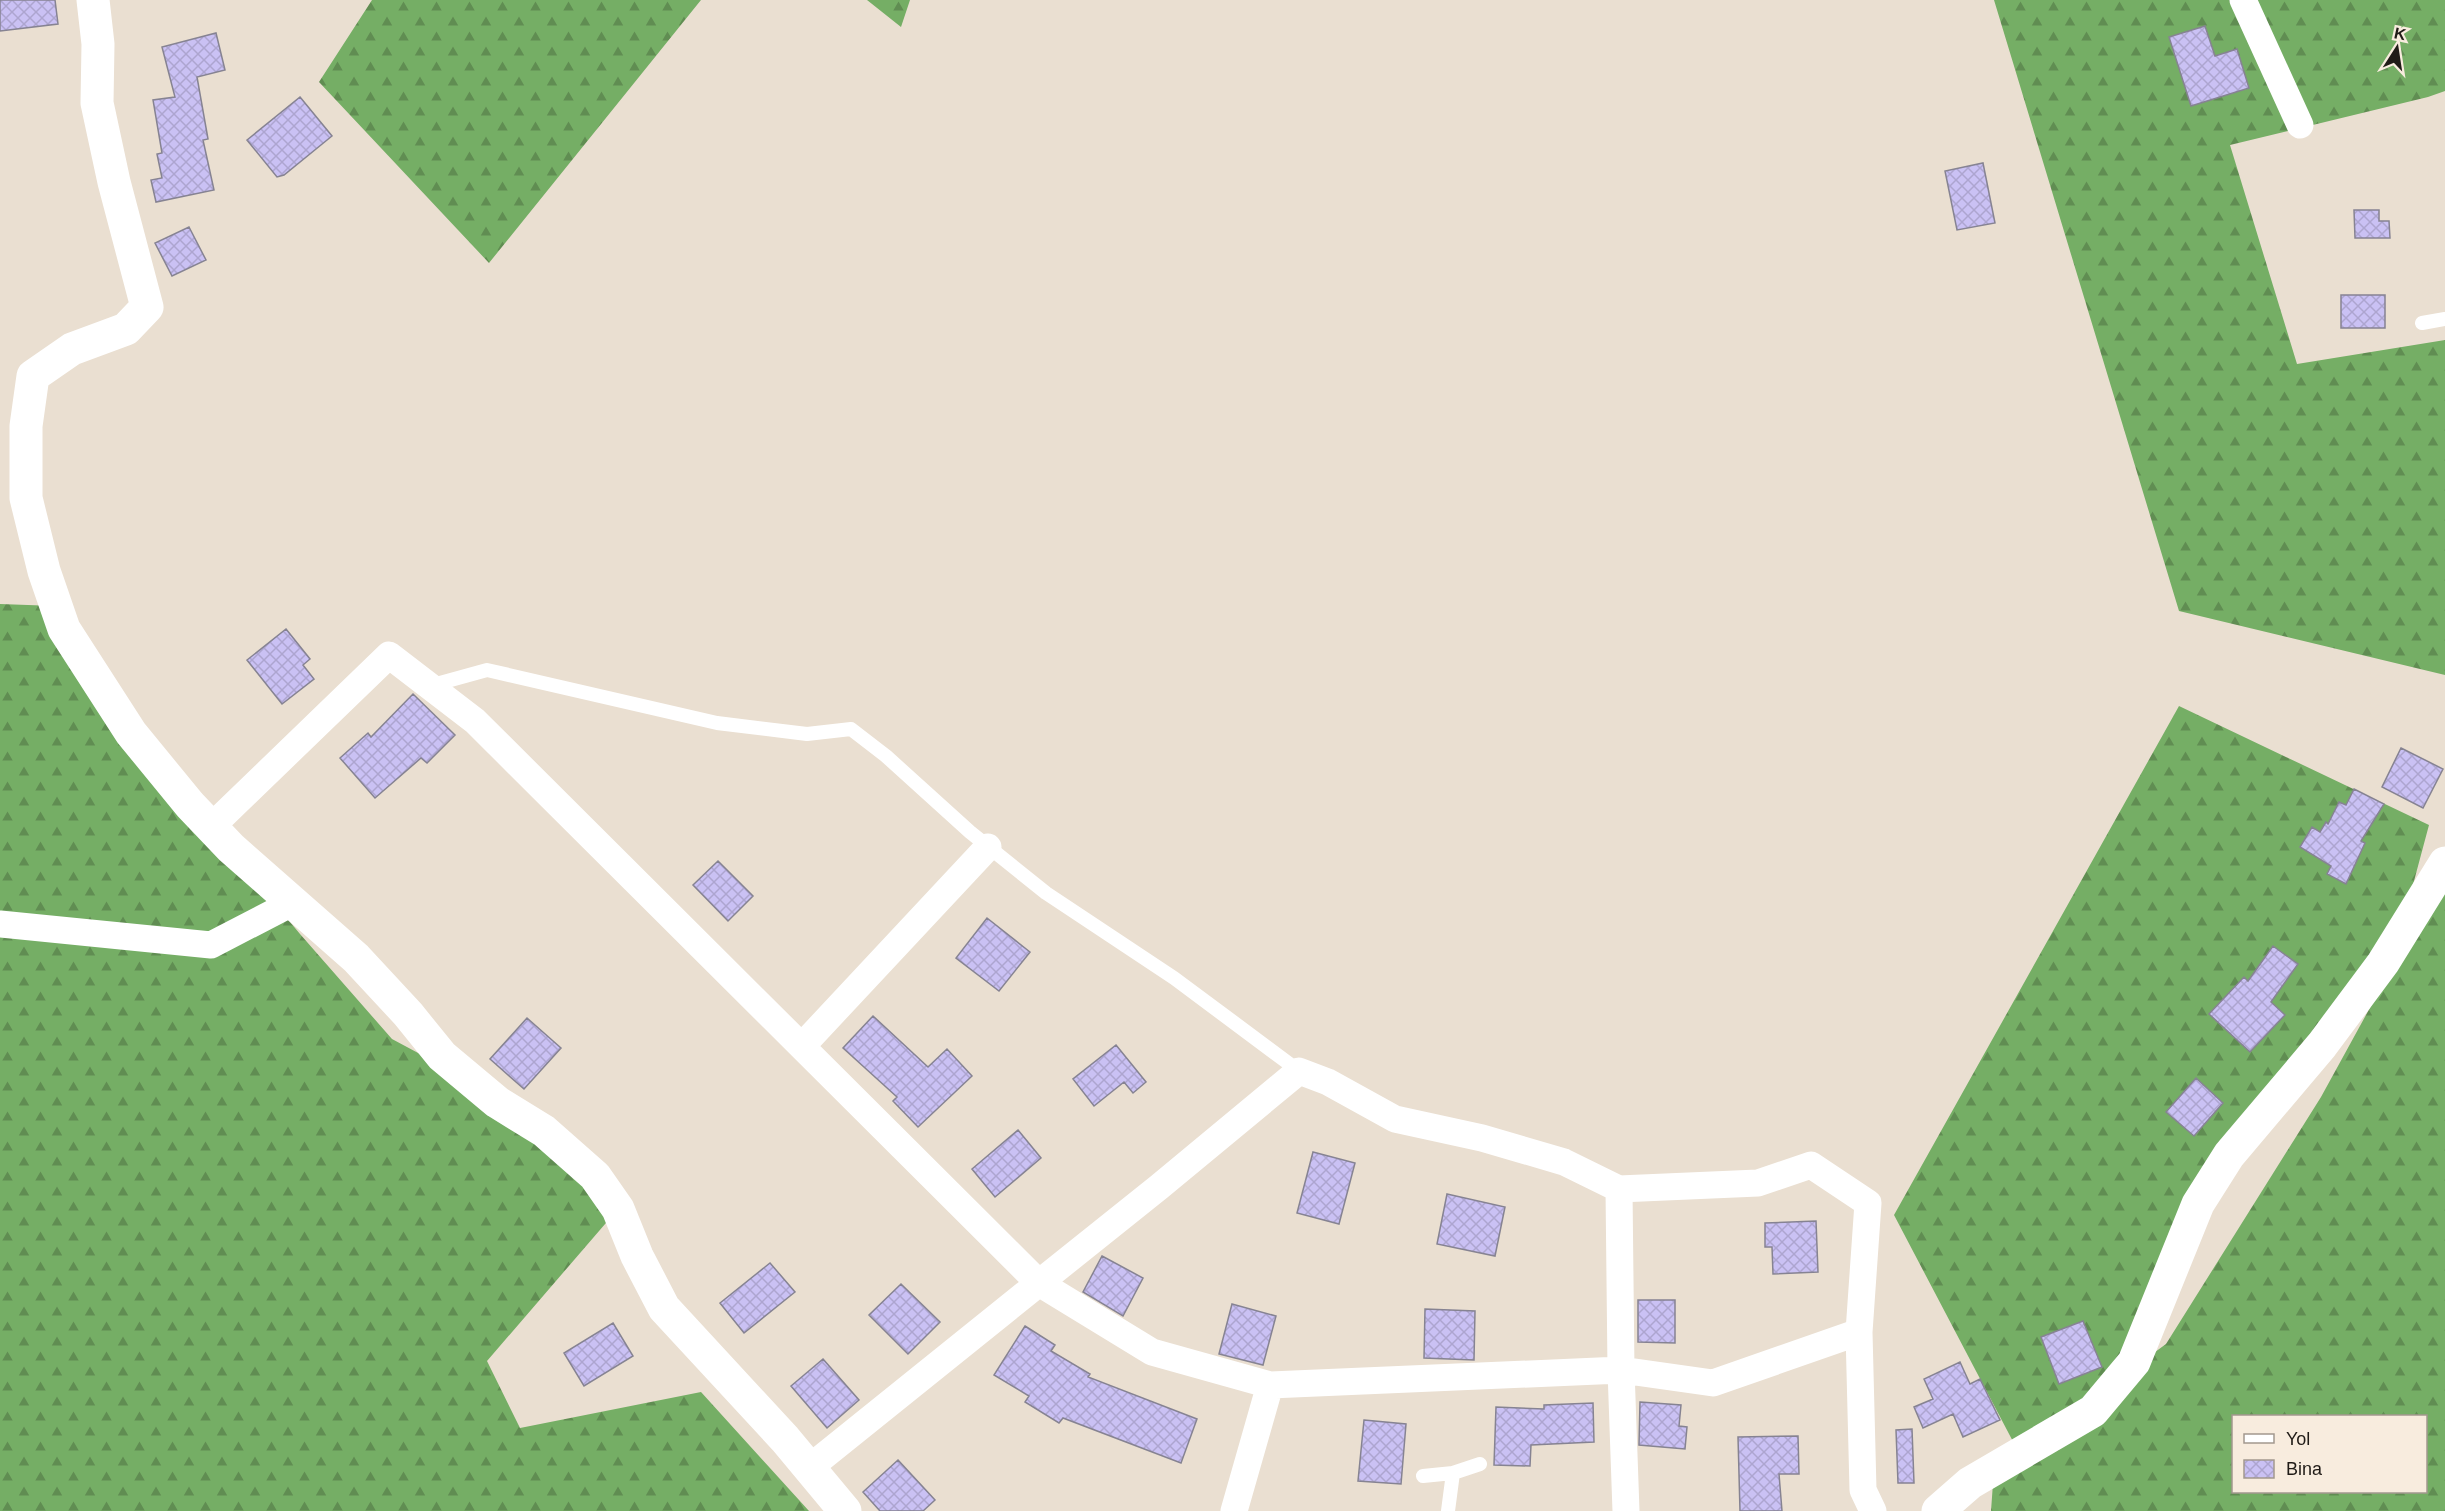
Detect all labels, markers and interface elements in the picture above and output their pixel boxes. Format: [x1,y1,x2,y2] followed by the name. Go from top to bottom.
[2367,18,2427,78] north arrow
[2393,24,2408,43] text: K
[2232,1415,2427,1493] legend
[2286,1429,2310,1449] text: Yol
[2286,1459,2323,1479] text: Bina

